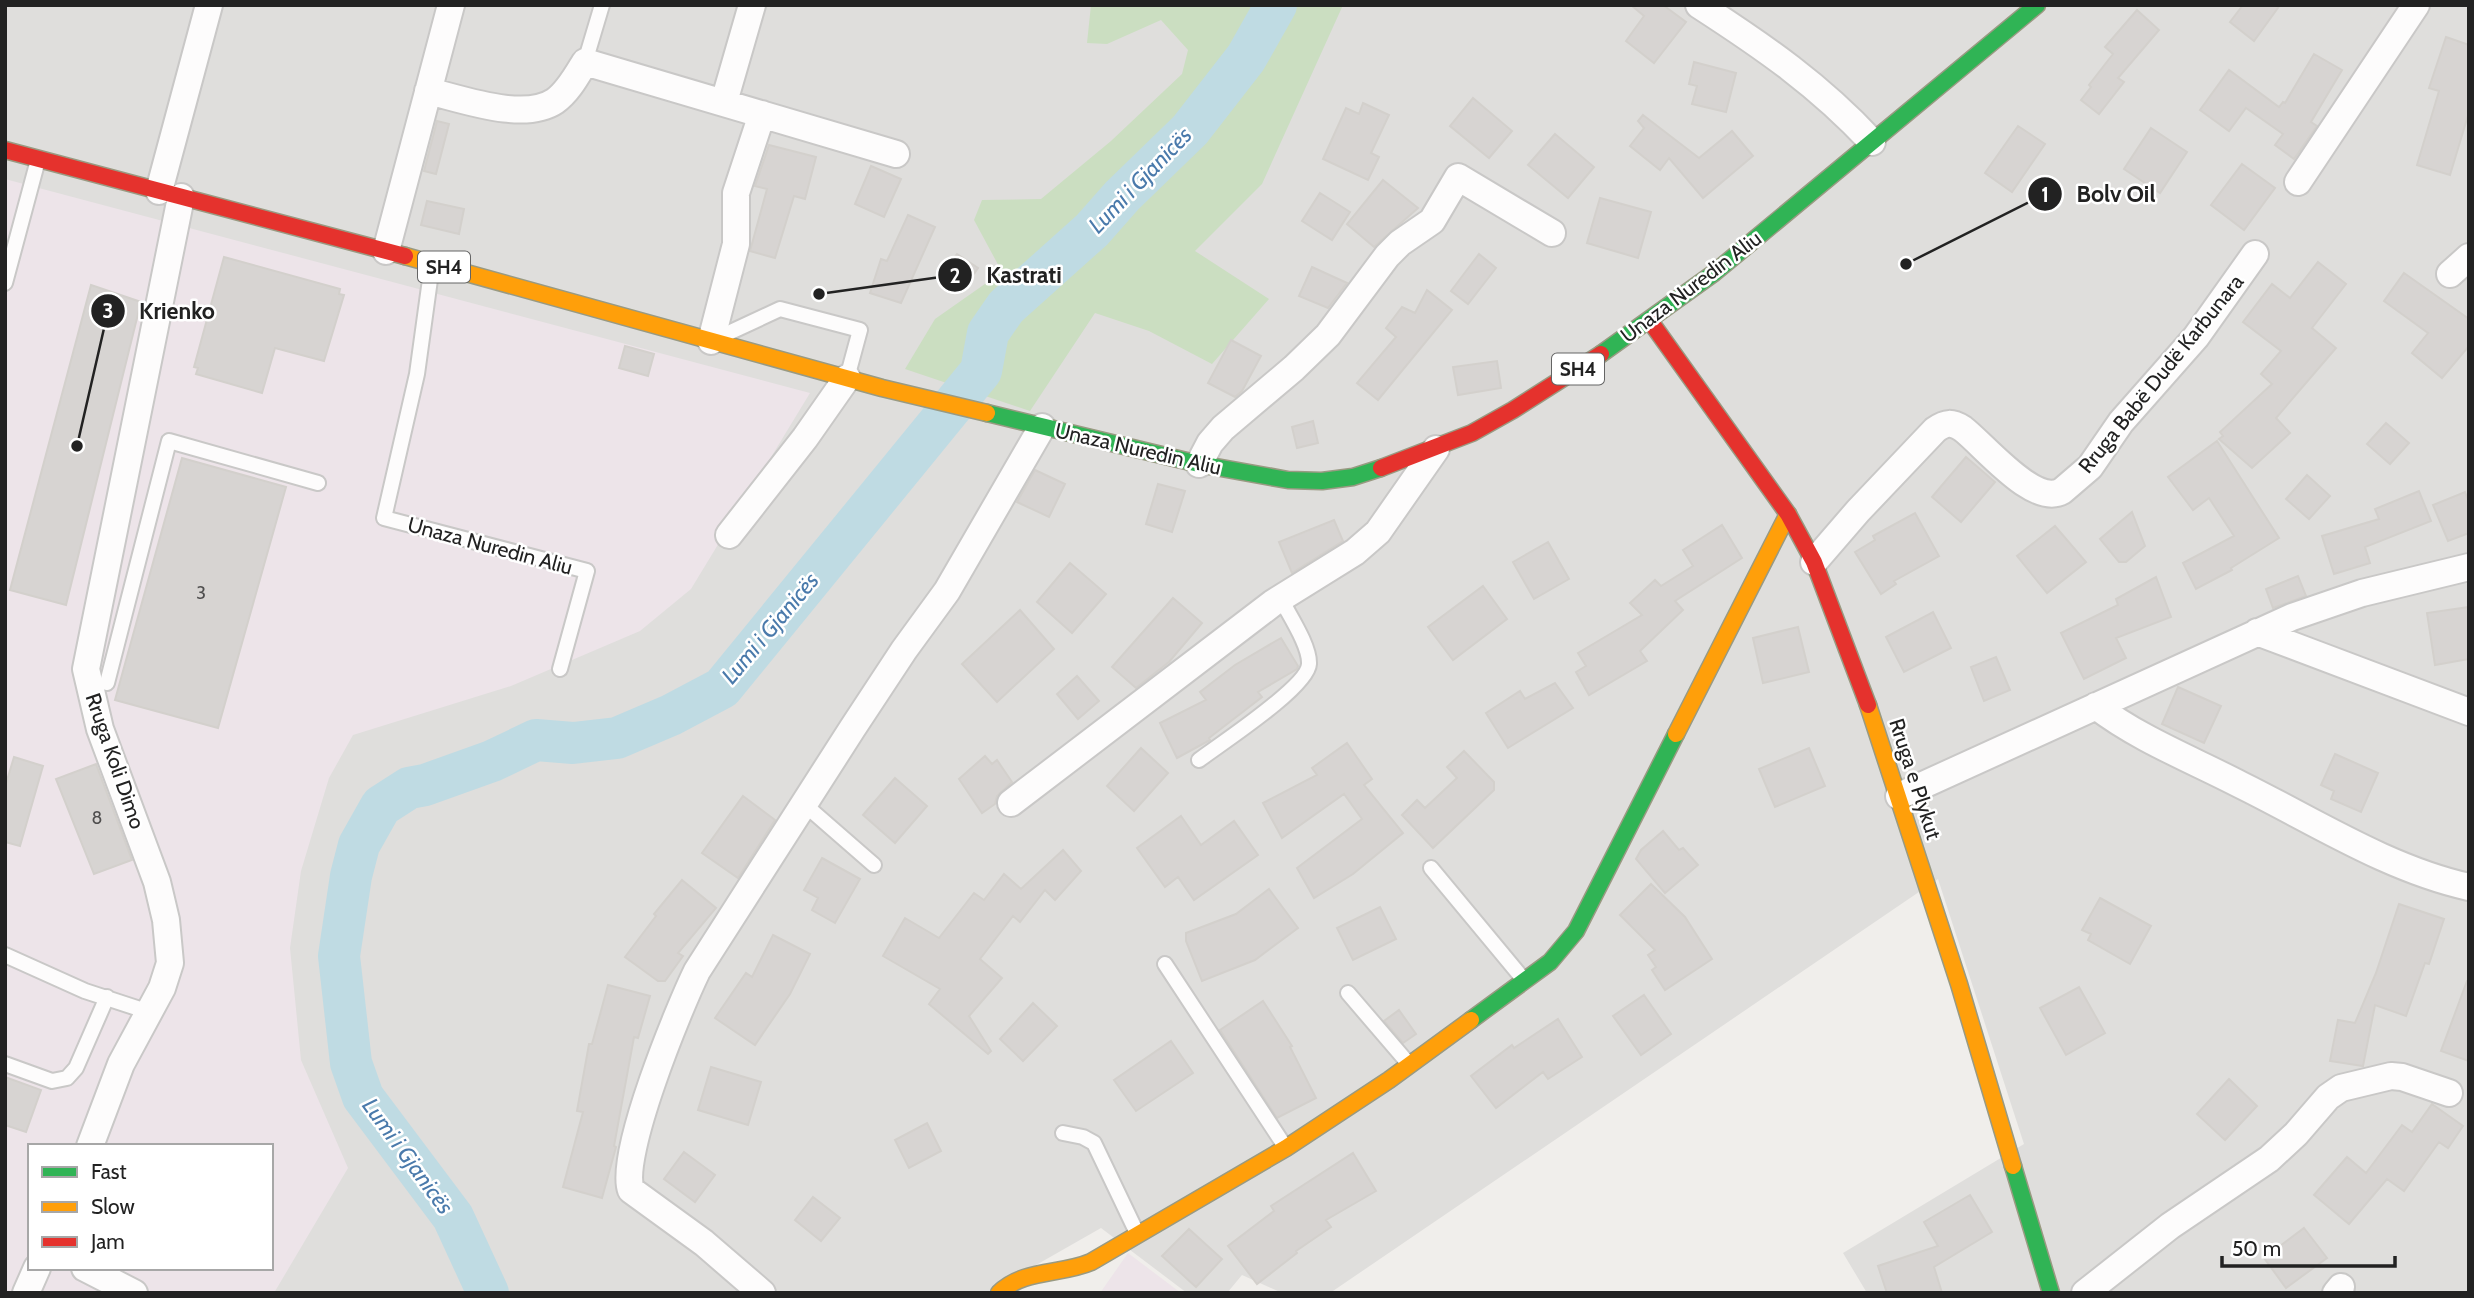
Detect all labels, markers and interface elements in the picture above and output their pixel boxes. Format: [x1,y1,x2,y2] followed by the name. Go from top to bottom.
[1082,121,1198,239] water label: Lumi i Gjanicës
[2027,172,2169,216] callout: Bolv Oil
[2077,180,2155,208] text: Bolv Oil
[2041,182,2049,207] text: 1
[1615,226,1766,348] street label: Unaza Nuredin Aliu
[418,252,470,282] road number: SH4
[937,253,1076,297] callout: Kastrati
[986,261,1062,289] text: Kastrati
[949,263,961,288] text: 2
[2073,269,2248,478] street label: Rruga Babë Dudë Karbunara
[90,289,229,333] callout: Krienko
[139,297,215,325] text: Krienko
[102,298,114,323] text: 3
[1552,354,1604,384] road number: SH4
[1053,417,1224,480] street label: Unaza Nuredin Aliu
[405,511,575,580] street label: Unaza Nuredin Aliu
[715,567,825,689] water label: Lumi i Gjanicës
[196,582,206,604] house number: 3
[81,690,150,832] street label: Rruga Koli Dimo
[1884,715,1947,842] street label: Rruga e Plykut
[92,807,102,829] house number: 8
[356,1092,460,1220] water label: Lumi i Gjanicës
[28,1144,273,1270] legend
[91,1159,127,1184] text: Fast
[91,1194,135,1219] text: Slow
[2222,1224,2395,1268] scale bar
[90,1229,125,1254] text: Jam
[2232,1236,2281,1261] text: 50 m

